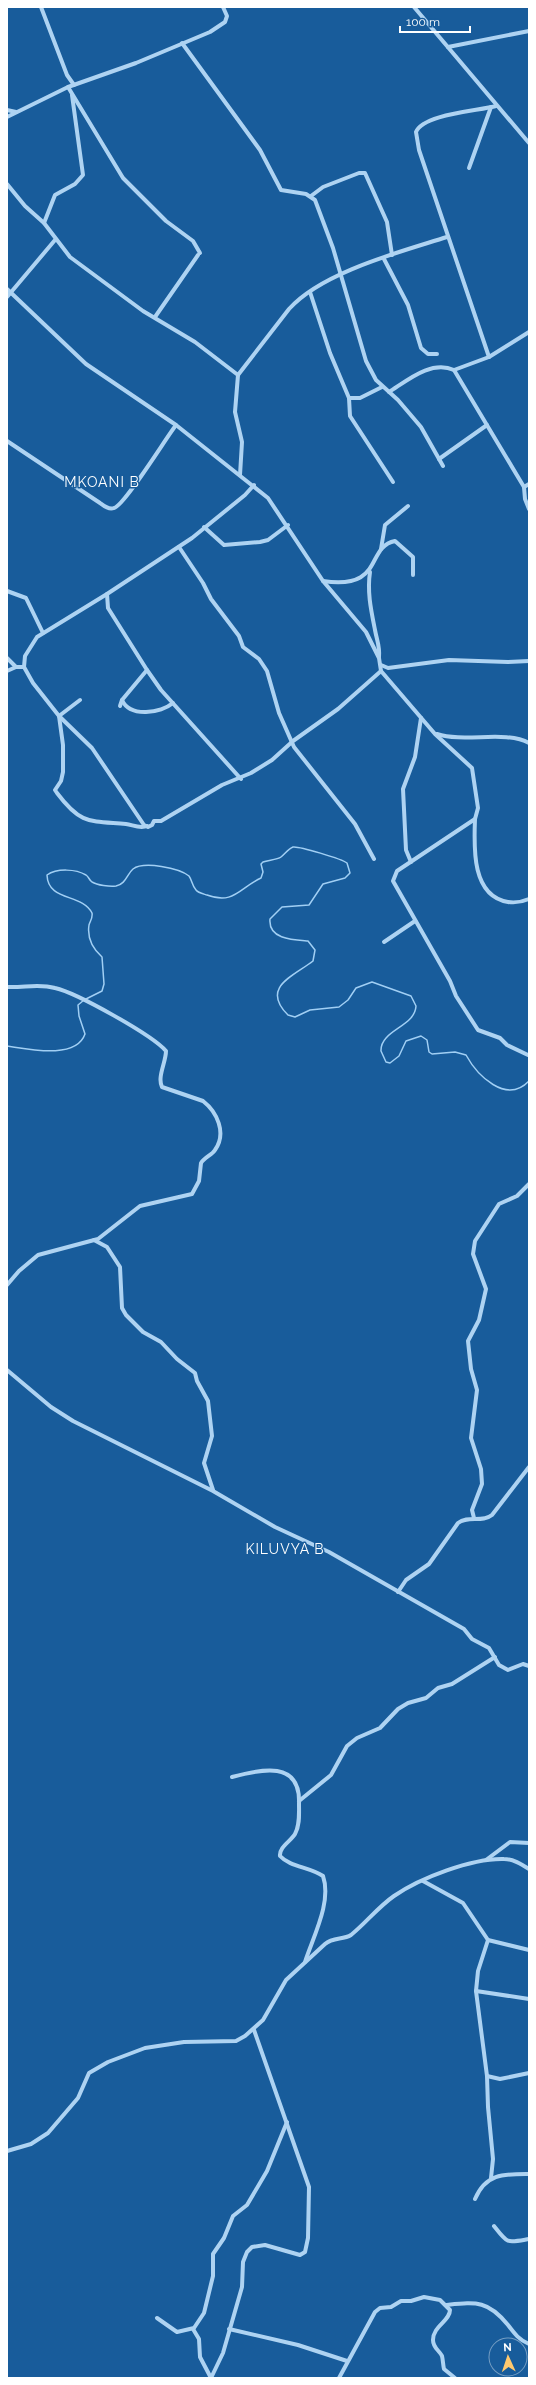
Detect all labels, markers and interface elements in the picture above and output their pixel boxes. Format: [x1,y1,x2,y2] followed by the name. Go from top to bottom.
[400,8,470,34] scale bar
[406,15,440,29] text: 100 m
[64,474,140,490] district label: MKOANI B
[245,1541,325,1557] district label: KILUVYA B
[488,2337,528,2377] north arrow
[503,2341,512,2354] text: N

